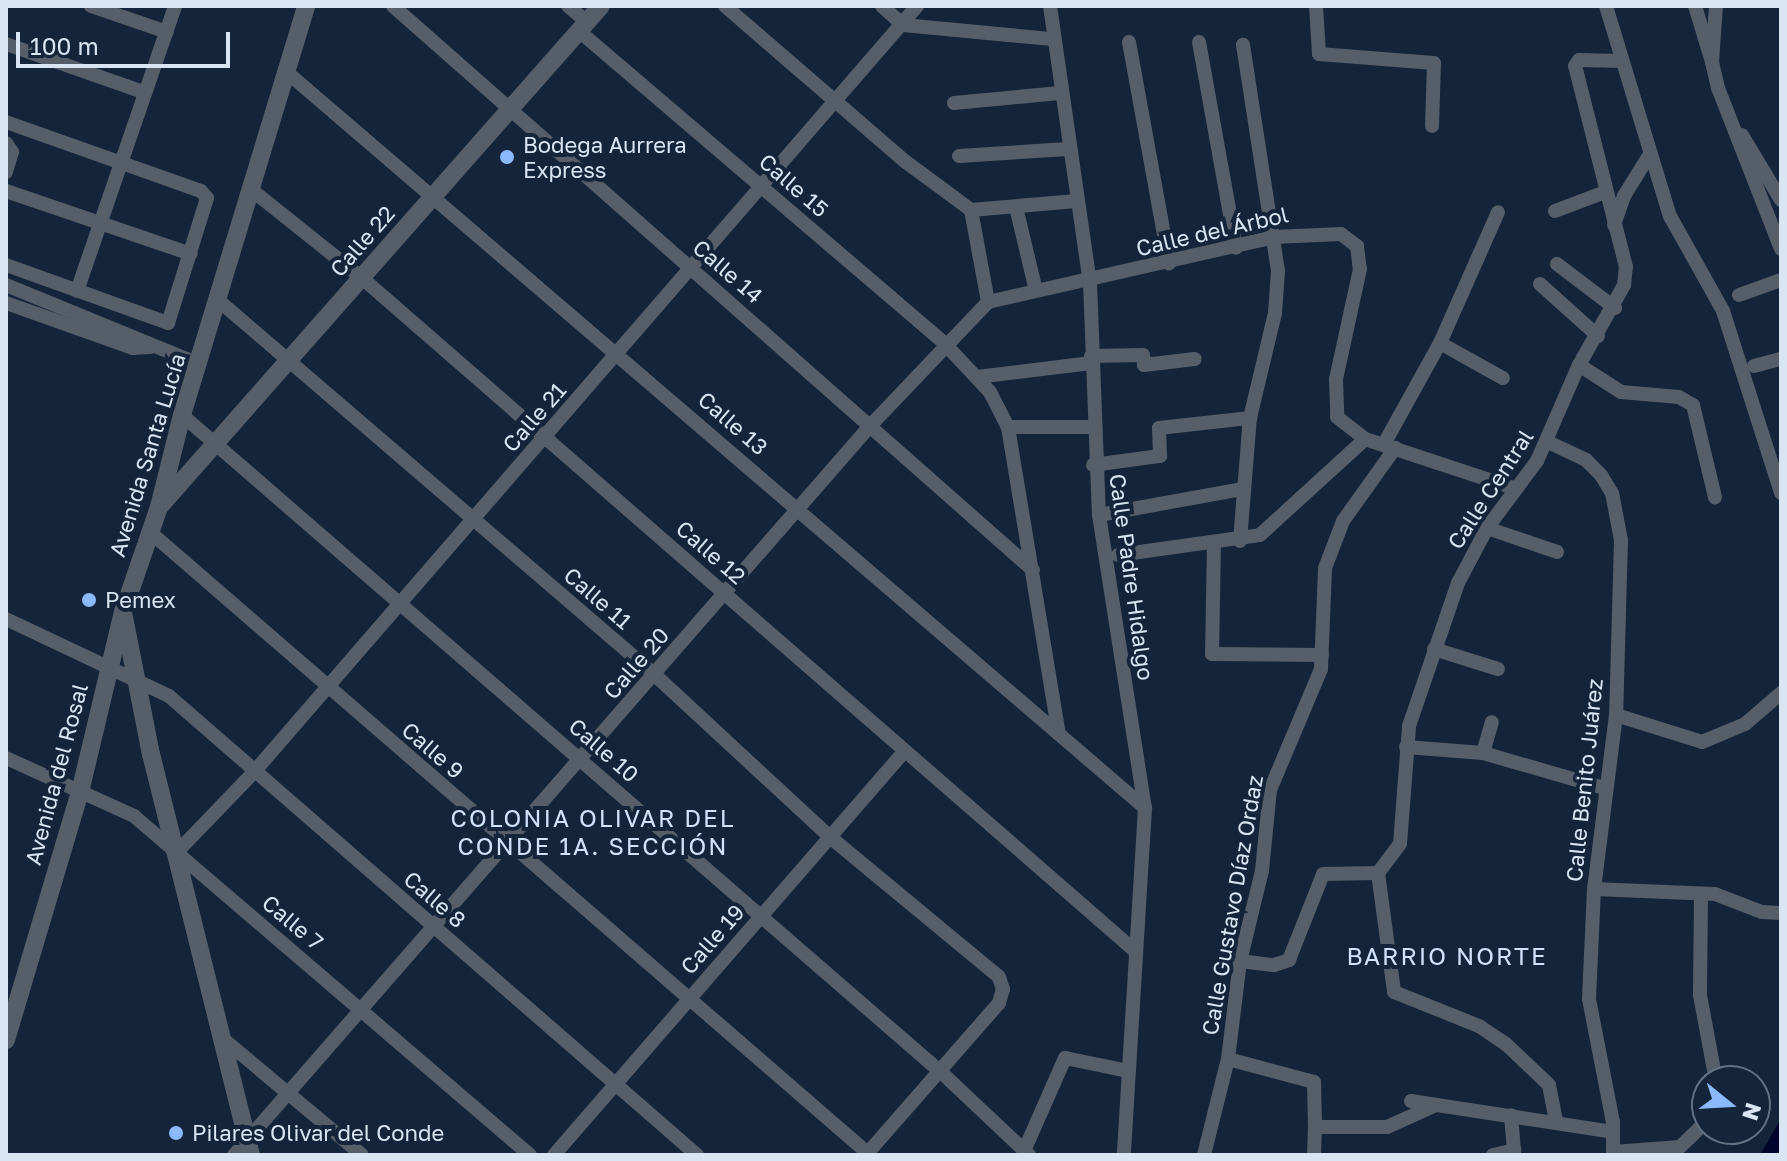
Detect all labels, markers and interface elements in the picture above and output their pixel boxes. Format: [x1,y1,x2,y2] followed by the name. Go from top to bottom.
[20,16,234,66] scale bar
[30,31,99,60] text: 100 m
[523,131,687,182] place label: Bodega Aurrera Express
[498,148,516,166] marker: Bodega Aurrera Express
[754,148,834,222] street label: Calle 15
[324,200,400,282] street label: Calle 22
[1133,201,1291,261] street label: Calle del Árbol
[688,234,768,308] street label: Calle 14
[103,350,191,560] street label: Avenida Santa Lucía
[497,377,571,457] street label: Calle 21
[693,386,773,460] street label: Calle 13
[1442,424,1538,554] street label: Calle Central
[1104,472,1160,682] street label: Calle Padre Hidalgo
[671,515,751,589] street label: Calle 12
[559,562,637,634] street label: Calle 11
[105,587,176,613] place label: Pemex
[80,591,98,609] marker: Pemex
[598,622,674,704] street label: Calle 20
[1560,677,1608,883] street label: Calle Benito Juárez
[19,680,93,868] street label: Avenida del Rosal
[564,713,644,787] street label: Calle 10
[397,716,469,784] street label: Calle 9
[1196,773,1268,1037] street label: Calle Gustavo Díaz Ordaz
[451,804,735,860] district label: COLONIA OLIVAR DEL CONDE 1A. SECCIÓN
[399,865,471,933] street label: Calle 8
[257,889,329,955] street label: Calle 7
[675,899,749,979] street label: Calle 19
[1346,942,1548,970] district label: BARRIO NORTE
[1691,1065,1771,1145] north arrow
[1737,1100,1768,1124] text: N
[192,1120,444,1146] place label: Pilares Olivar del Conde
[167,1124,185,1142] marker: Pilares Olivar del Conde

